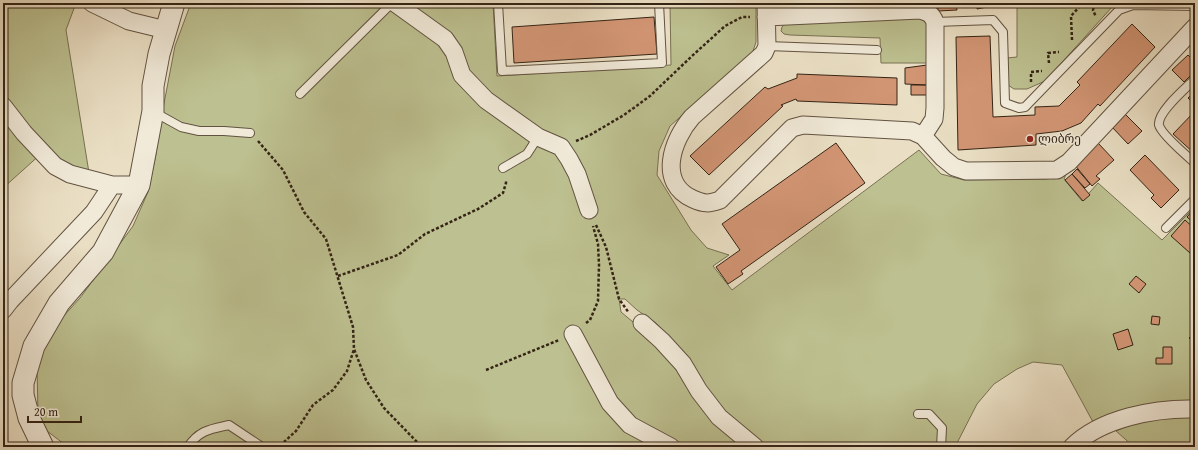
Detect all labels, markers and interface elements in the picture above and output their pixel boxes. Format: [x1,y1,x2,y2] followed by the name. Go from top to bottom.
[1038,130,1081,147] place label: ლიბრე
[1025,134,1035,144] marker: ლიბრე
[28,398,81,424] scale bar
[34,403,58,420] text: 20 m

